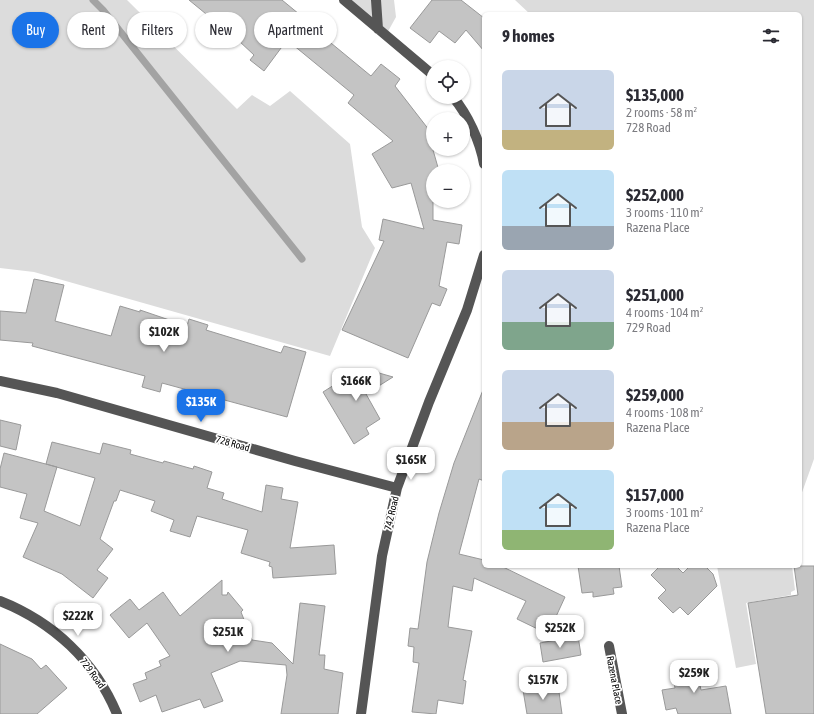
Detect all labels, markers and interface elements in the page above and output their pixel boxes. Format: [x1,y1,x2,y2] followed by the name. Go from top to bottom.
[12,12,59,48] chip: Buy
[67,12,119,48] chip: Rent
[127,12,187,48] chip: Filters
[195,12,246,48] chip: New
[254,12,337,48] chip: Apartment
[760,25,782,47] icon: filters
[502,26,555,46] text: 9 homes
[426,60,470,208] map controls
[426,60,470,104] button: locate
[626,85,684,105] text: $135,000
[534,86,582,134] icon: home
[626,105,697,120] text: 2 rooms · 58 m²
[426,112,470,156] button: +
[626,120,671,135] text: 728 Road
[426,164,470,208] button: −
[626,185,684,205] text: $252,000
[534,186,582,234] icon: home
[626,205,703,220] text: 3 rooms · 110 m²
[626,220,690,235] text: Razena Place
[626,285,684,305] text: $251,000
[534,286,582,334] icon: home
[626,305,703,320] text: 4 rooms · 104 m²
[136,319,192,353] pin: $102K
[626,320,671,335] text: 729 Road
[149,324,179,339] text: $102K
[328,368,384,402] pin: $166K
[341,373,371,388] text: $166K
[626,385,684,405] text: $259,000
[534,386,582,434] icon: home
[173,389,229,423] pin: $135K
[186,394,216,409] text: $135K
[626,405,703,420] text: 4 rooms · 108 m²
[626,420,690,435] text: Razena Place
[215,433,251,454] street label: 728 Road
[383,447,439,481] pin: $165K
[396,452,426,467] text: $165K
[626,485,684,505] text: $157,000
[534,486,582,534] icon: home
[382,495,401,531] street label: 742 Road
[626,505,703,520] text: 3 rooms · 101 m²
[626,520,690,535] text: Razena Place
[50,603,106,637] pin: $222K
[63,608,93,623] text: $222K
[532,615,588,649] pin: $252K
[200,619,256,653] pin: $251K
[545,620,575,635] text: $252K
[213,624,243,639] text: $251K
[604,655,625,706] street label: Razena Place
[78,656,107,691] street label: 729 Road
[666,660,722,694] pin: $259K
[679,665,709,680] text: $259K
[515,667,571,701] pin: $157K
[528,672,558,687] text: $157K

